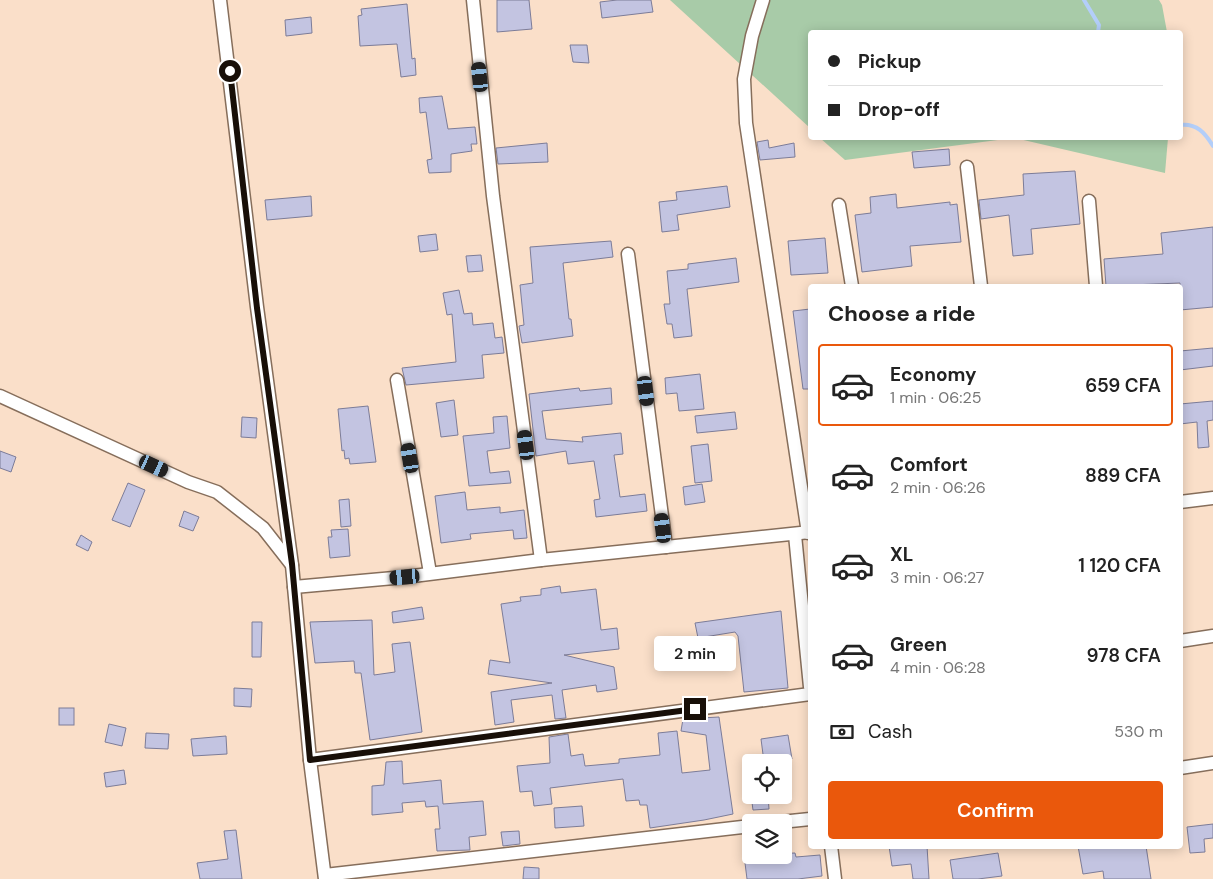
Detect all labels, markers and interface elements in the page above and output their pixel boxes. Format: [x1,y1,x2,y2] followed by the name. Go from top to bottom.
[858,49,922,74] text: Pickup
[219,60,241,82] route start
[470,61,489,93] car
[858,97,940,122] text: Drop-off
[828,299,976,328] text: Choose a ride
[890,362,977,387] text: Economy
[830,363,875,408] icon: car
[1085,373,1161,398] text: 659 CFA
[636,375,655,407] car
[890,387,981,408] text: 1 min · 06:25
[516,429,535,461] car
[400,442,419,474] car
[890,452,968,477] text: Comfort
[137,453,170,479] car
[830,453,875,498] icon: car
[1085,463,1161,488] text: 889 CFA
[890,477,986,498] text: 2 min · 06:26
[653,512,672,544] car
[890,542,913,567] text: XL
[830,543,875,588] icon: car
[1078,553,1161,578] text: 1 120 CFA
[890,567,984,588] text: 3 min · 06:27
[389,568,420,586] car
[890,632,947,657] text: Green
[830,633,875,678] icon: car
[654,636,736,672] callout: 2 min
[674,643,716,664] text: 2 min
[1087,643,1161,668] text: 978 CFA
[890,657,986,678] text: 4 min · 06:28
[684,698,706,720] route end
[828,718,856,746] icon: cash
[868,719,912,744] text: Cash
[1114,721,1163,742] text: 530 m
[742,754,792,864] map controls
[742,754,792,804] button: locate
[828,781,1163,839] button: Confirm
[742,814,792,864] button: layers

